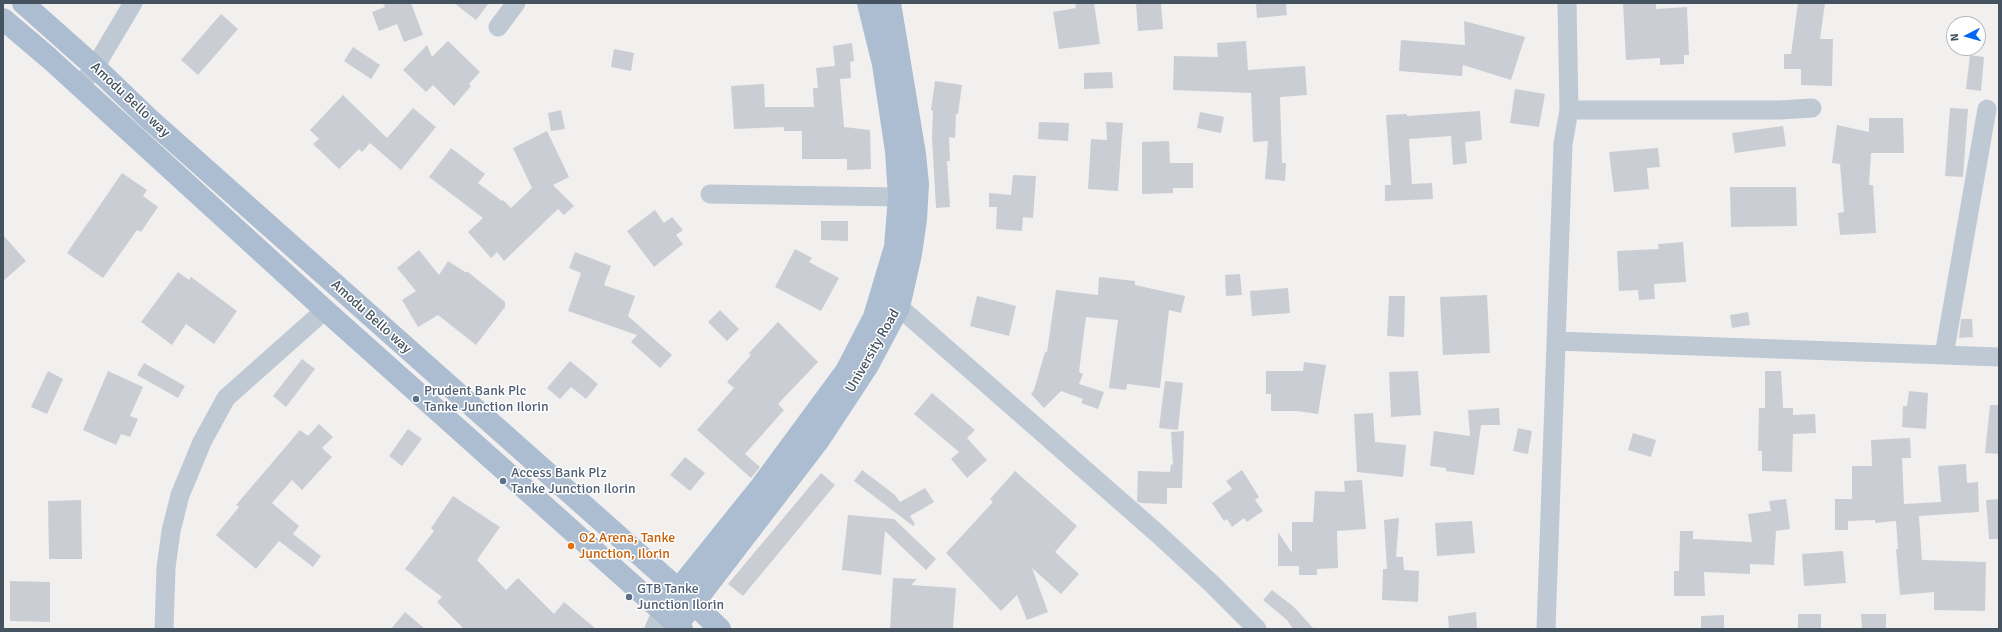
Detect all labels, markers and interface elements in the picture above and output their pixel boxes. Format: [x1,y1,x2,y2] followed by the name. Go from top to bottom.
[1946,16,1986,56] north arrow
[1948,33,1961,42] text: N
[87,59,173,141] street label: Amodu Bello way
[327,277,415,357] street label: Amodu Bello way
[842,306,904,396] street label: University Road
[424,383,549,416] place label: Prudent Bank Plc Tanke Junction Ilorin
[411,394,421,404] marker: Prudent Bank Plc Tanke Junction Ilorin
[511,465,636,498] place label: Access Bank Plz Tanke Junction Ilorin
[498,476,508,486] marker: Access Bank Plz Tanke Junction Ilorin
[579,530,675,562] place label: O2 Arena, Tanke Junction, Ilorin
[566,541,576,551] marker: O2 Arena, Tanke Junction, Ilorin
[637,581,724,614] place label: GTB Tanke Junction Ilorin
[624,592,634,602] marker: GTB Tanke Junction Ilorin

